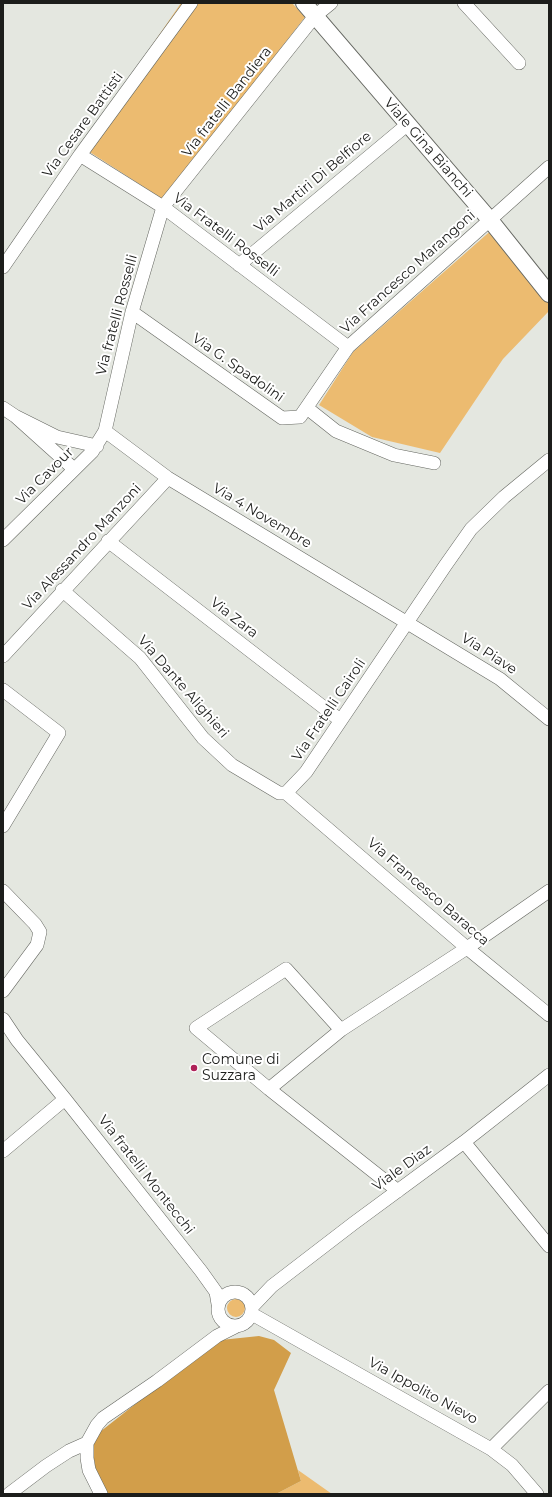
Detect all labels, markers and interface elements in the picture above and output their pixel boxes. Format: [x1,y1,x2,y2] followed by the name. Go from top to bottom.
[179,43,275,161] street label: Via fratelli Bandiera
[39,69,127,181] street label: Via Cesare Battisti
[380,95,476,201] street label: Viale Gina Bianchi
[251,128,375,236] street label: Via Martiri Di Belfiore
[170,190,282,280] street label: Via Fratelli Rosselli
[337,207,479,337] street label: Via Francesco Marangoni
[93,253,141,377] street label: Via fratelli Rosselli
[189,330,287,406] street label: Via G. Spadolini
[13,444,77,508] street label: Via Cavour
[19,480,145,614] street label: Via Alessandro Manzoni
[210,480,314,552] street label: Via 4 Novembre
[207,594,261,642] street label: Via Zara
[458,630,520,678] street label: Via Piave
[134,632,232,742] street label: Via Dante Alighieri
[289,656,369,764] street label: Via Fratelli Cairoli
[364,834,492,950] street label: Via Francesco Baracca
[202,1052,279,1084] place label: Comune di Suzzara
[189,1063,199,1073] marker: Comune di Suzzara
[94,1112,198,1238] street label: Via fratelli Montecchi
[369,1141,435,1195] street label: Viale Diaz
[366,1354,480,1428] street label: Via Ippolito Nievo

